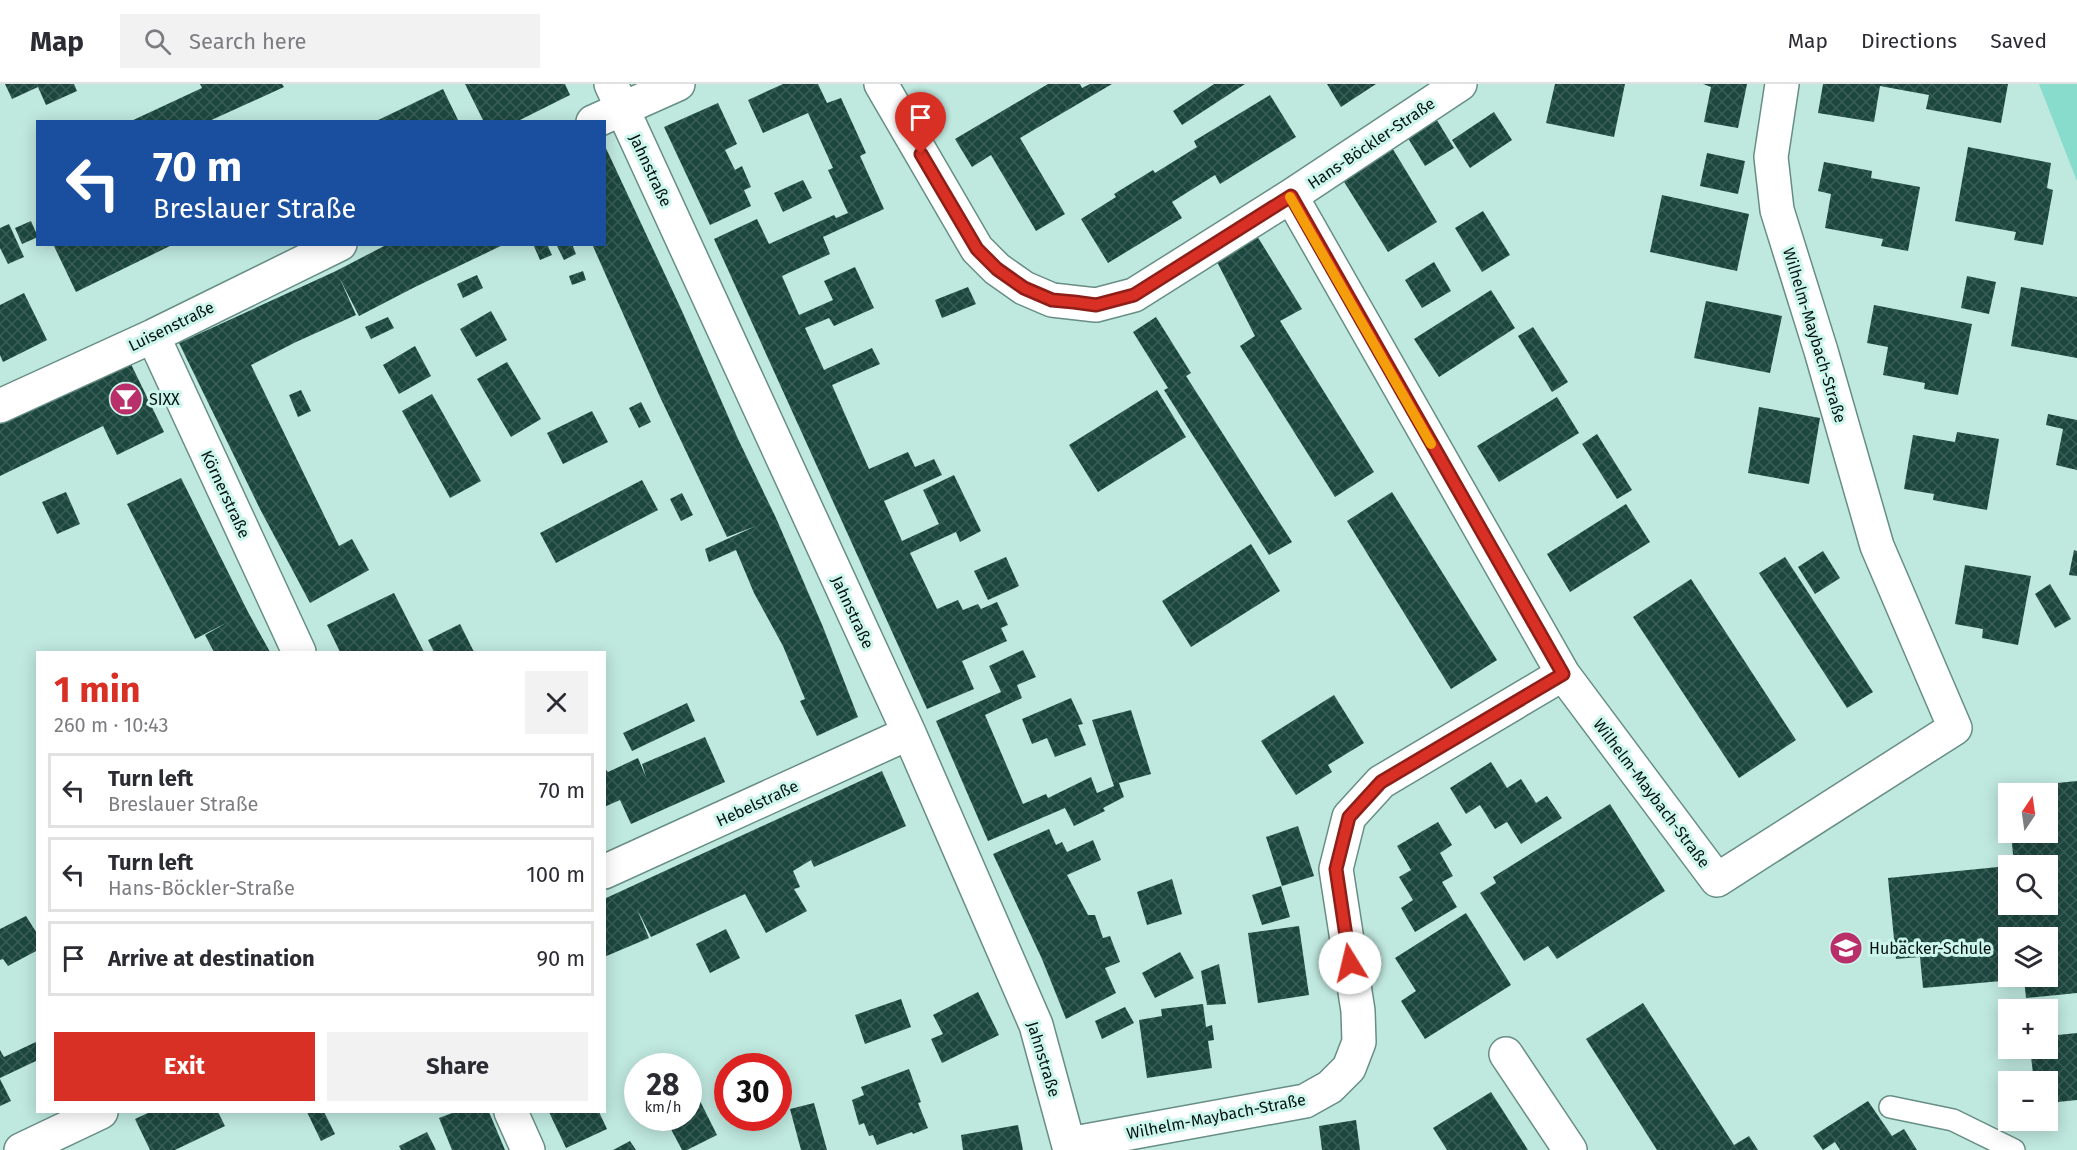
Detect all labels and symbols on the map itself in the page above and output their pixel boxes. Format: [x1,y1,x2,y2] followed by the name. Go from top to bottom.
[895,92,946,154] pin
[1304,94,1439,193] street label: Hans-Böckler-Straße
[625,131,676,210] street label: Jahnstraße
[1779,245,1850,425] street label: Wilhelm-Maybach-Straße
[125,298,217,355] street label: Luisenstraße
[108,381,144,417] bar icon: SIXX
[149,390,180,409] place label: SIXX
[197,447,254,541] street label: Körnerstraße
[827,573,878,652] street label: Jahnstraße
[1589,715,1714,872] street label: Wilhelm-Maybach-Straße
[713,776,801,831] street label: Hebelstraße
[1998,783,2058,843] north arrow
[1828,930,1864,966] school or university icon: Hubäcker-Schule
[1318,931,1382,995] position arrow
[1869,939,1992,958] place label: Hubäcker-Schule
[1023,1019,1064,1099] street label: Jahnstraße
[714,1053,792,1131] speed limit sign: 30
[1125,1090,1307,1143] street label: Wilhelm-Maybach-Straße

